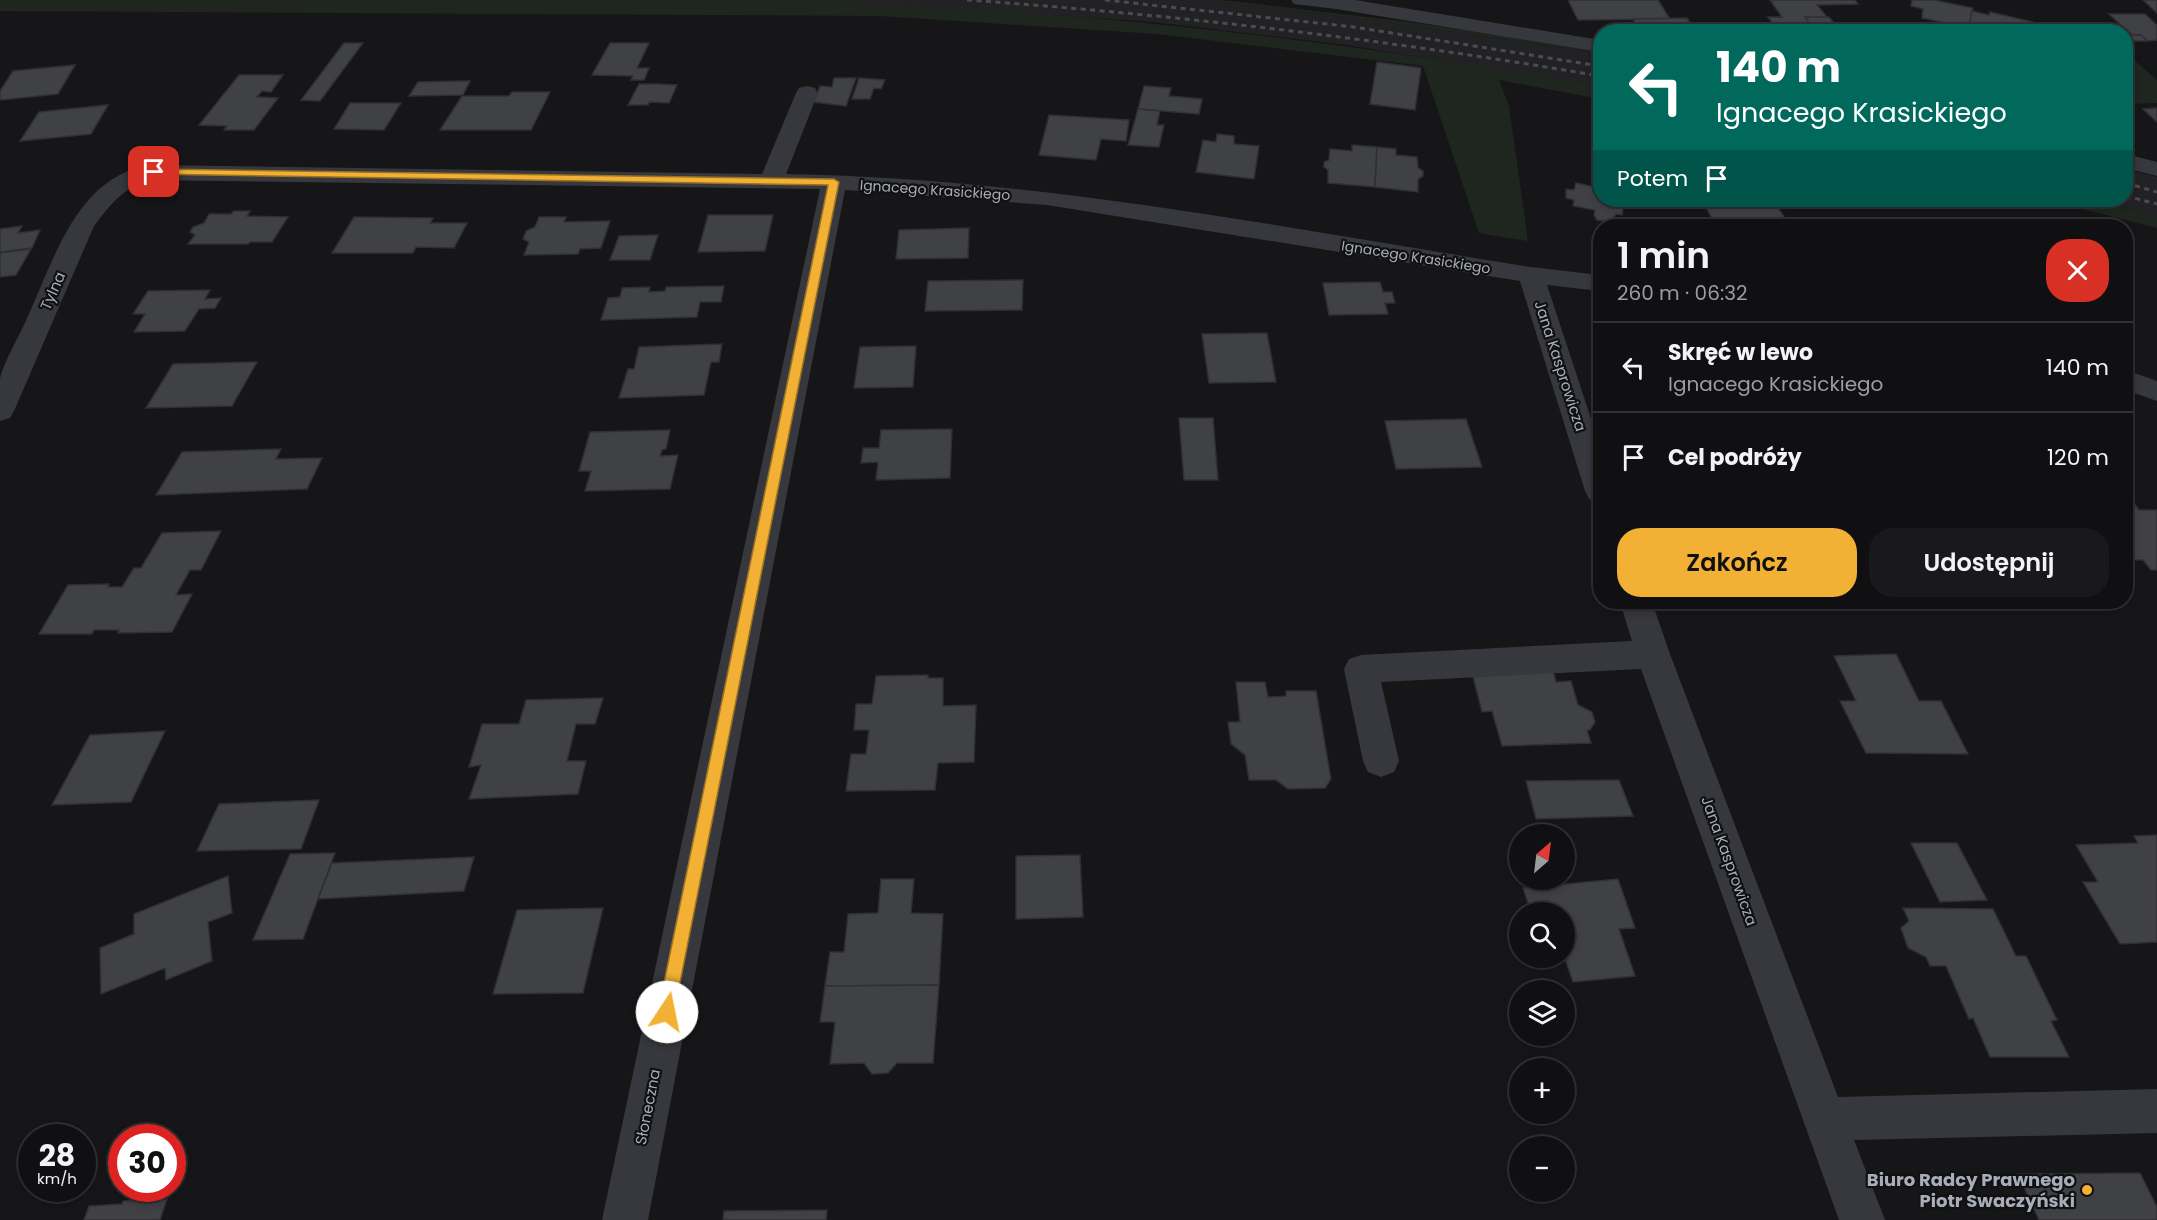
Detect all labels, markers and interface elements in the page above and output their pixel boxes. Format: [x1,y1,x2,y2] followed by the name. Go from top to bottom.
[1716,38,1841,97] text: 140 m
[1617,48,1695,126] icon: left
[1716,94,2007,131] text: Ignacego Krasickiego
[128,146,179,197] pin
[137,155,170,188] icon: arrive
[1700,162,1733,195] icon: arrive
[1617,163,1688,194] text: Potem
[859,175,1011,205] street label: Ignacego Krasickiego
[1617,230,1710,281] text: 1 min
[1340,235,1492,279] street label: Ignacego Krasickiego
[2046,239,2109,302] button: close
[35,268,70,313] street label: Tylna
[1617,279,1747,307] text: 260 m · 06:32
[1529,298,1592,434] street label: Jana Kasprowicza
[1668,337,1813,368] text: Skręć w lewo
[1617,351,1650,384] icon: left
[2046,352,2109,383] text: 140 m
[1668,370,1883,398] text: Ignacego Krasickiego
[1617,441,1650,474] icon: arrive
[1668,442,1802,473] text: Cel podróży
[2047,442,2109,473] text: 120 m
[1617,528,1857,597] button: Zakończ
[1869,528,2109,597] button: Udostępnij
[1696,793,1763,928] street label: Jana Kasprowicza
[1509,824,1575,890] north arrow
[1509,824,1575,1202] map controls
[1509,902,1575,968] button: search
[635,980,699,1044] position arrow
[1509,980,1575,1046] button: layers
[1509,1058,1575,1124] button: +
[630,1067,665,1147] street label: Słoneczna
[108,1124,186,1202] speed limit sign: 30
[39,1134,75,1177] text: 28
[1509,1136,1575,1202] button: −
[1867,1167,2075,1213] place label: Biuro Radcy Prawnego Piotr Swaczyński
[37,1168,77,1189] text: km/h
[2080,1183,2094,1197] marker: Biuro Radcy Prawnego Piotr Swaczyński

